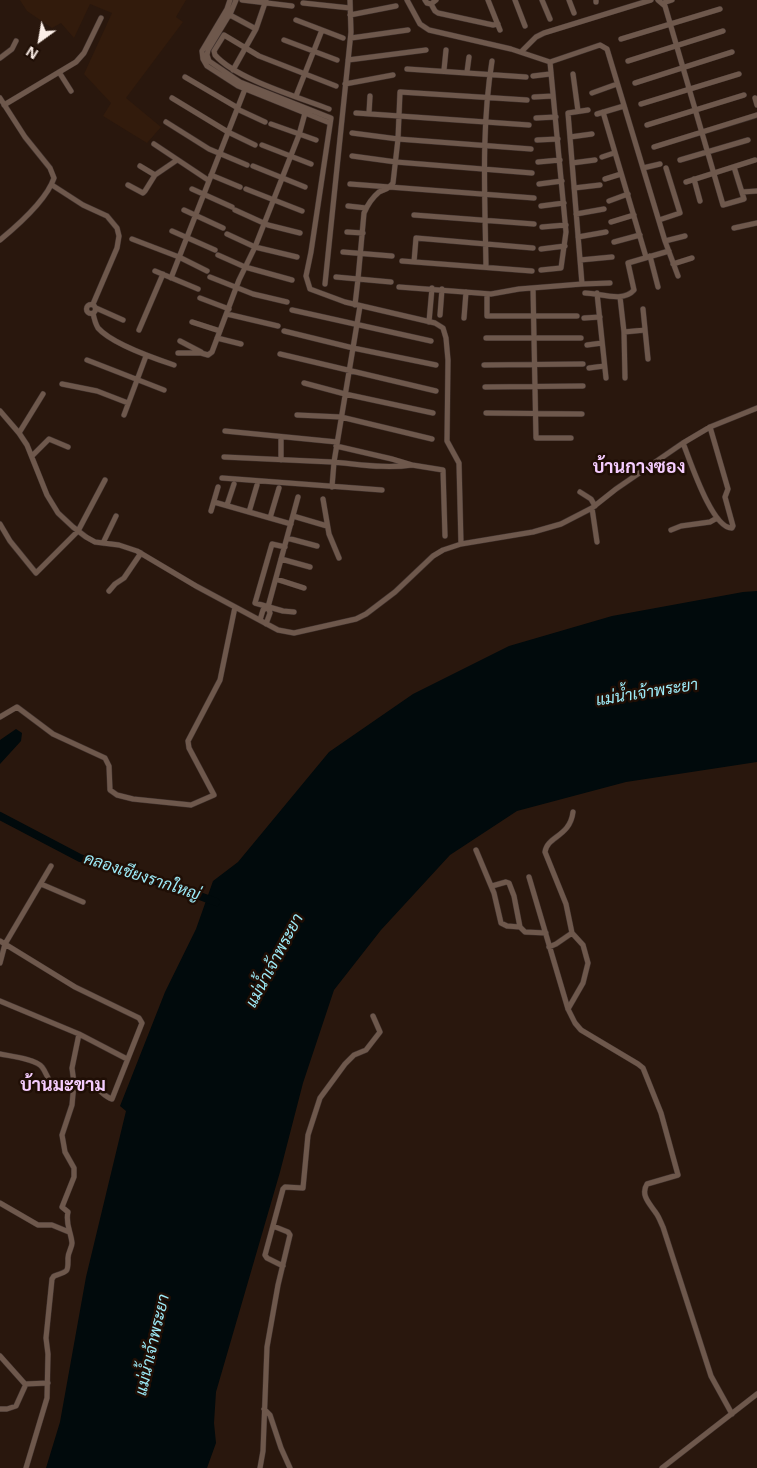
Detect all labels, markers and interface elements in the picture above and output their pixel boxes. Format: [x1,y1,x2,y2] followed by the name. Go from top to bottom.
[15,15,65,65] north arrow
[22,42,42,64] text: N
[593,457,685,479] district label: บ้านกางซอง
[594,675,700,711] water label: แม่น้ำเจ้าพระยา
[81,849,203,905] water label: คลองเชียงรากใหญ่
[242,911,308,1011] water label: แม่น้ำเจ้าพระยา
[20,1075,106,1097] district label: บ้านมะขาม
[132,1292,174,1398] water label: แม่น้ำเจ้าพระยา

